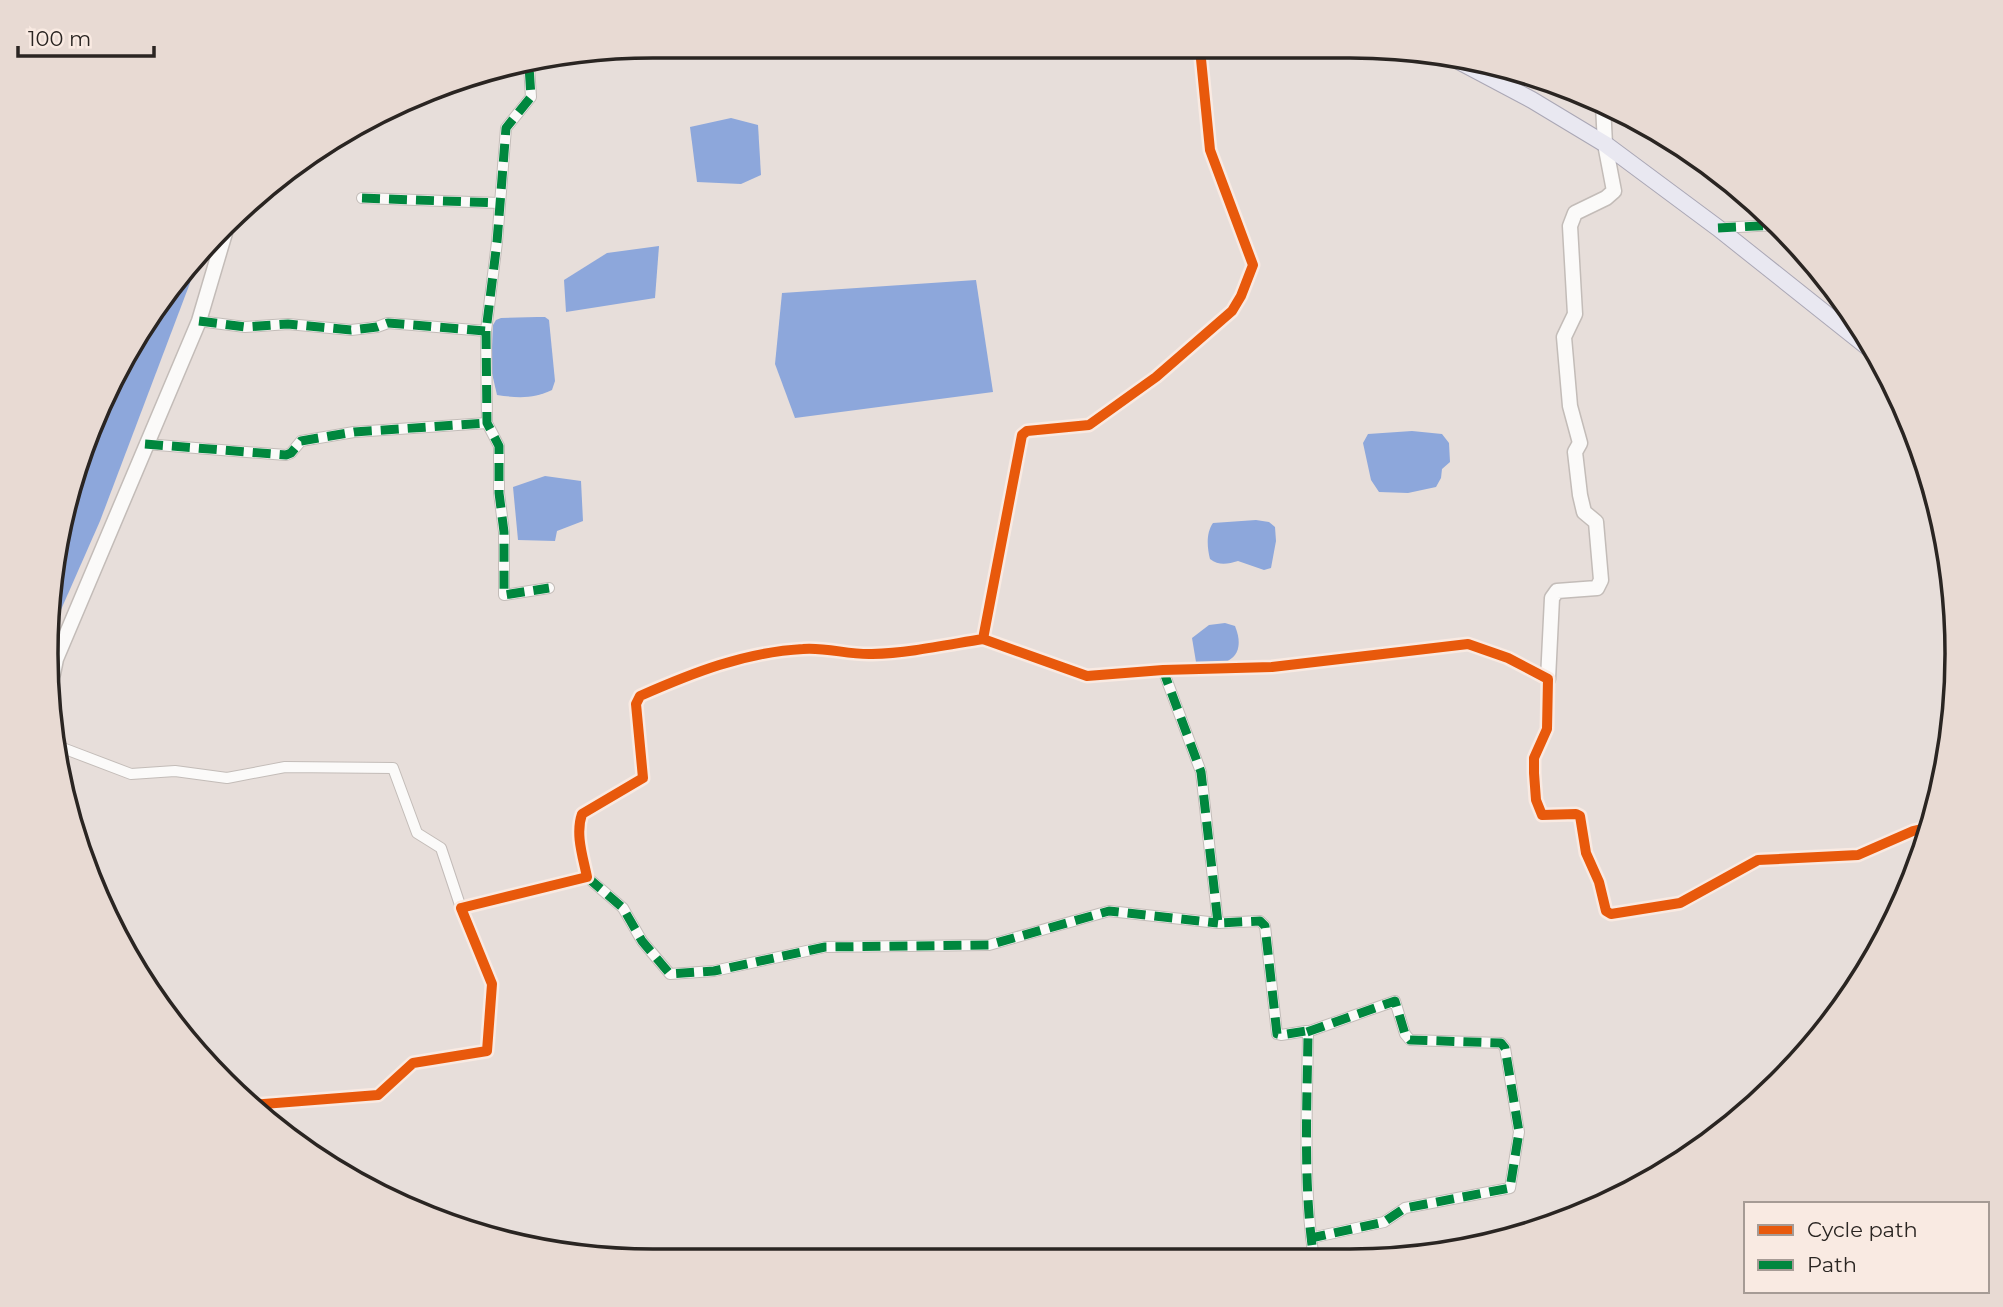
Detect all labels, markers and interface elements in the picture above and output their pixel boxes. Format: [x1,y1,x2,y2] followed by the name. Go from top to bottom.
[18,14,154,58] scale bar
[28,26,91,51] text: 100 m
[1744,1202,1989,1293] legend
[1807,1217,1918,1242] text: Cycle path
[1807,1252,1857,1277] text: Path

